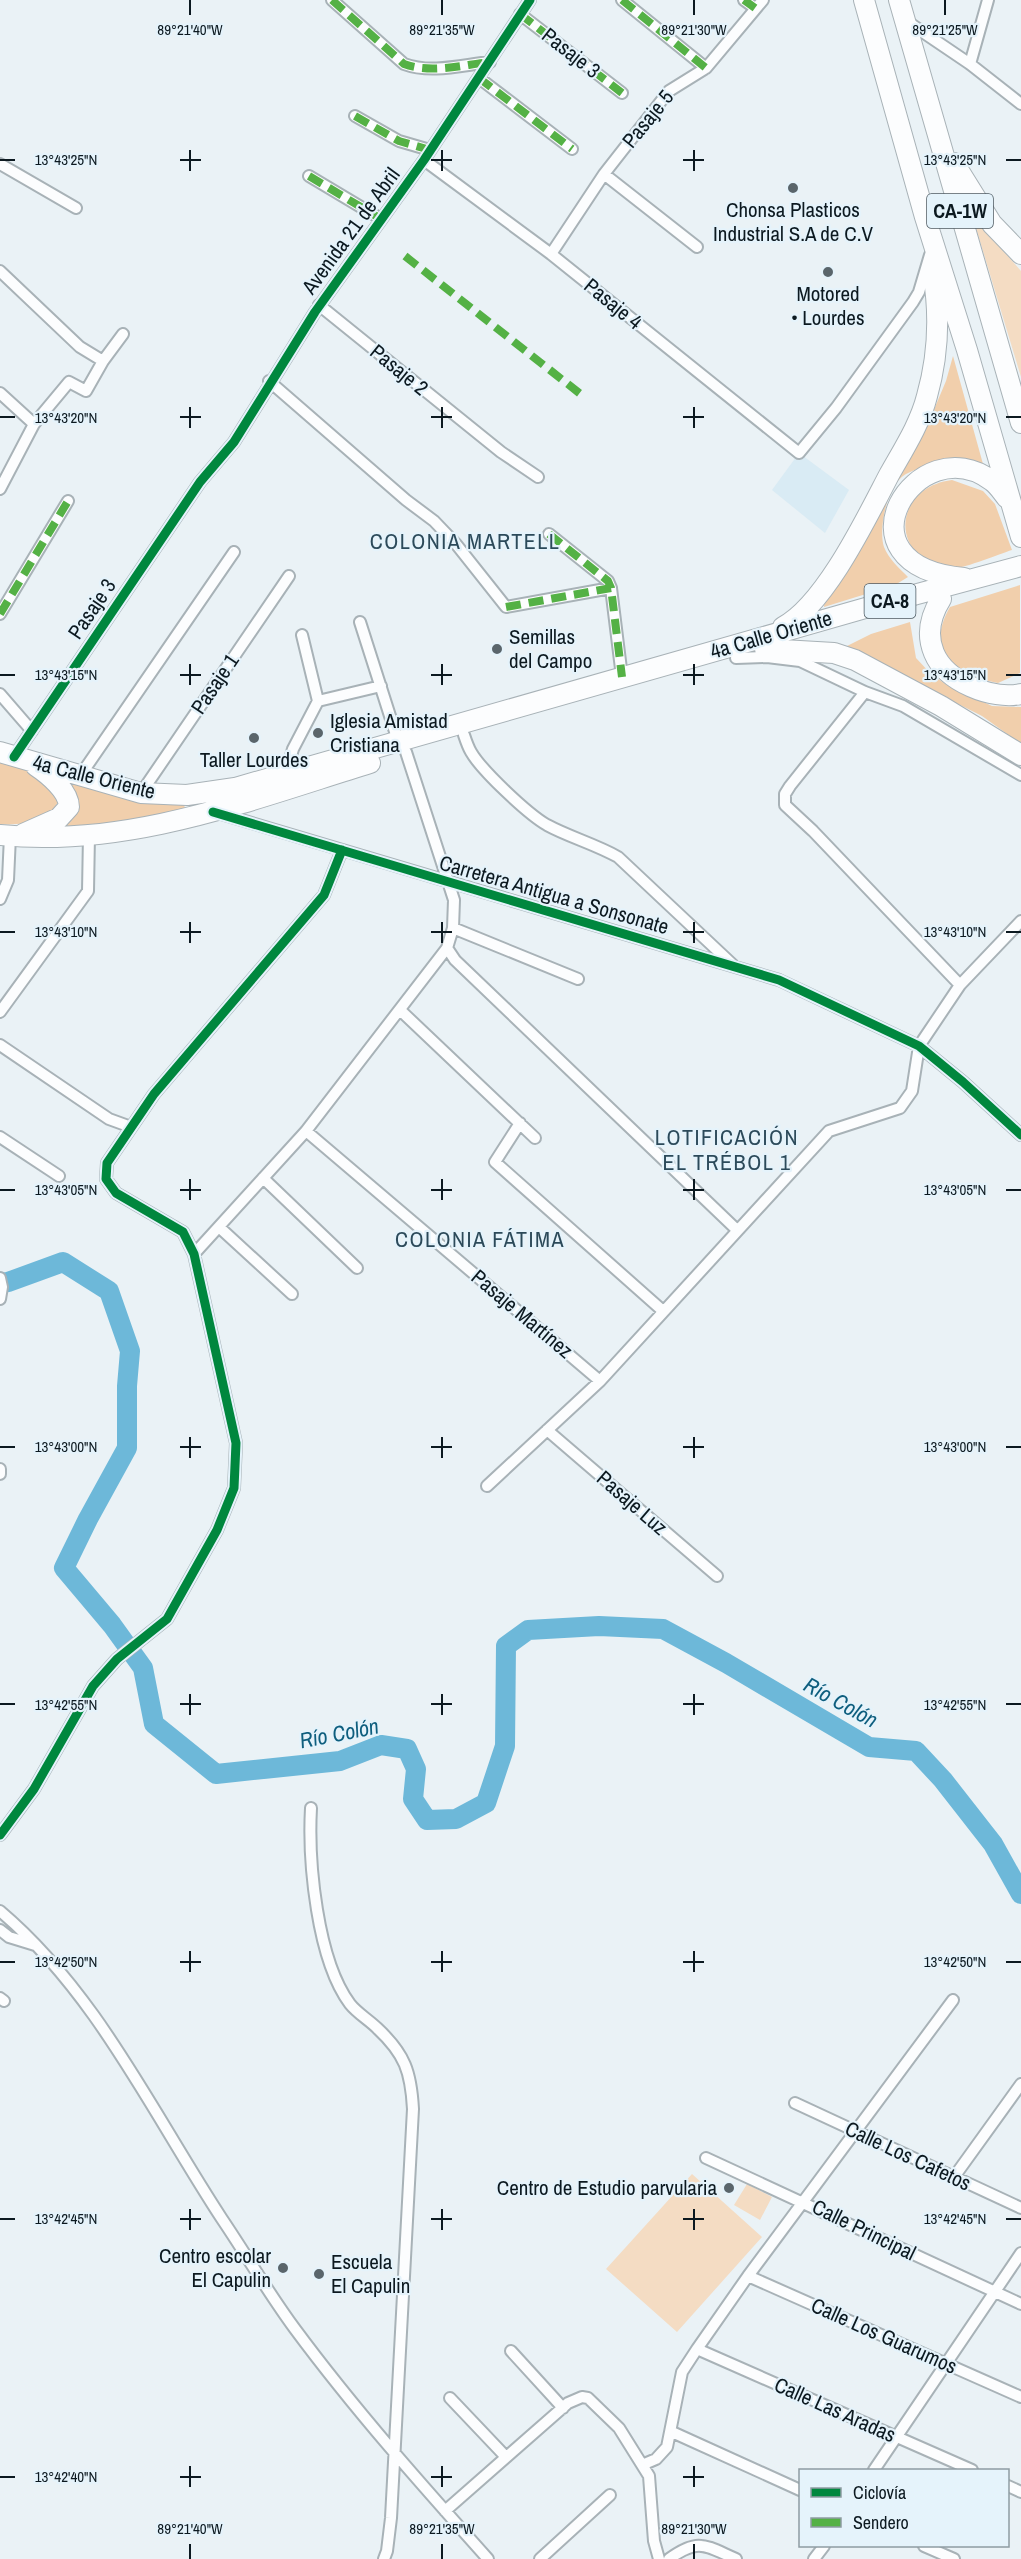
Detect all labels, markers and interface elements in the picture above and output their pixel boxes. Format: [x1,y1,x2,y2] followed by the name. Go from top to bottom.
[157,19,223,40] text: 89°21'40"W
[409,19,475,40] text: 89°21'35"W
[661,19,727,40] text: 89°21'30"W
[912,19,978,40] text: 89°21'25"W
[536,21,607,85] street label: Pasaje 3
[615,84,680,154] street label: Pasaje 5
[35,149,97,170] text: 13°43'25"N
[924,149,986,170] text: 13°43'25"N
[294,161,406,301] street label: Avenida 21 de Abril
[786,181,800,195] marker: Chonsa Plasticos Industrial S.A de C.V
[927,194,993,228] road number: CA-1W
[713,195,873,248] place label: Chonsa Plasticos Industrial S.A de C.V
[821,265,835,279] marker: Motored • Lourdes
[578,271,649,336] street label: Pasaje 4
[791,279,865,332] place label: Motored • Lourdes
[364,337,434,402] street label: Pasaje 2
[35,407,97,428] text: 13°43'20"N
[924,407,986,428] text: 13°43'20"N
[370,526,560,556] district label: COLONIA MARTELL
[61,573,122,645] street label: Pasaje 3
[864,584,916,618] road number: CA-8
[707,603,835,666] street label: 4a Calle Oriente
[509,622,592,675] place label: Semillas del Campo
[490,642,504,656] marker: Semillas del Campo
[184,647,246,720] street label: Pasaje 1
[35,664,97,685] text: 13°43'15"N
[924,664,986,685] text: 13°43'15"N
[330,706,448,759] place label: Iglesia Amistad Cristiana
[311,726,325,740] marker: Iglesia Amistad Cristiana
[247,731,261,745] marker: Taller Lourdes
[200,745,308,774] place label: Taller Lourdes
[30,747,158,806] street label: 4a Calle Oriente
[436,848,672,941] street label: Carretera Antigua a Sonsonate
[35,921,97,942] text: 13°43'10"N
[924,921,986,942] text: 13°43'10"N
[655,1122,799,1177] district label: LOTIFICACIÓN EL TRÉBOL 1
[35,1179,97,1200] text: 13°43'05"N
[924,1179,986,1200] text: 13°43'05"N
[395,1224,565,1254] district label: COLONIA FÁTIMA
[465,1263,580,1365] street label: Pasaje Martínez
[35,1436,97,1457] text: 13°43'00"N
[924,1436,986,1457] text: 13°43'00"N
[591,1464,674,1542] street label: Pasaje Luz
[799,1669,883,1735] water label: Río Colón
[35,1694,97,1715] text: 13°42'55"N
[924,1694,986,1715] text: 13°42'55"N
[297,1711,381,1755] water label: Río Colón
[35,1951,97,1972] text: 13°42'50"N
[924,1951,986,1972] text: 13°42'50"N
[840,2114,976,2197] street label: Calle Los Cafetos
[497,2173,717,2202] place label: Centro de Estudio parvularia
[722,2181,736,2195] marker: Centro de Estudio parvularia
[808,2192,921,2267] street label: Calle Principal
[35,2208,97,2229] text: 13°42'45"N
[924,2208,986,2229] text: 13°42'45"N
[159,2241,271,2294] place label: Centro escolar El Capulin
[331,2247,410,2300] place label: Escuela El Capulin
[276,2261,290,2275] marker: Centro escolar El Capulin
[312,2267,326,2281] marker: Escuela El Capulin
[807,2290,962,2381] street label: Calle Los Guarumos
[770,2370,901,2449] street label: Calle Las Aradas
[35,2466,97,2487] text: 13°42'40"N
[799,2469,1009,2547] legend
[853,2480,906,2505] text: Ciclovía
[853,2510,909,2535] text: Sendero
[157,2518,223,2539] text: 89°21'40"W
[409,2518,475,2539] text: 89°21'35"W
[661,2518,727,2539] text: 89°21'30"W

